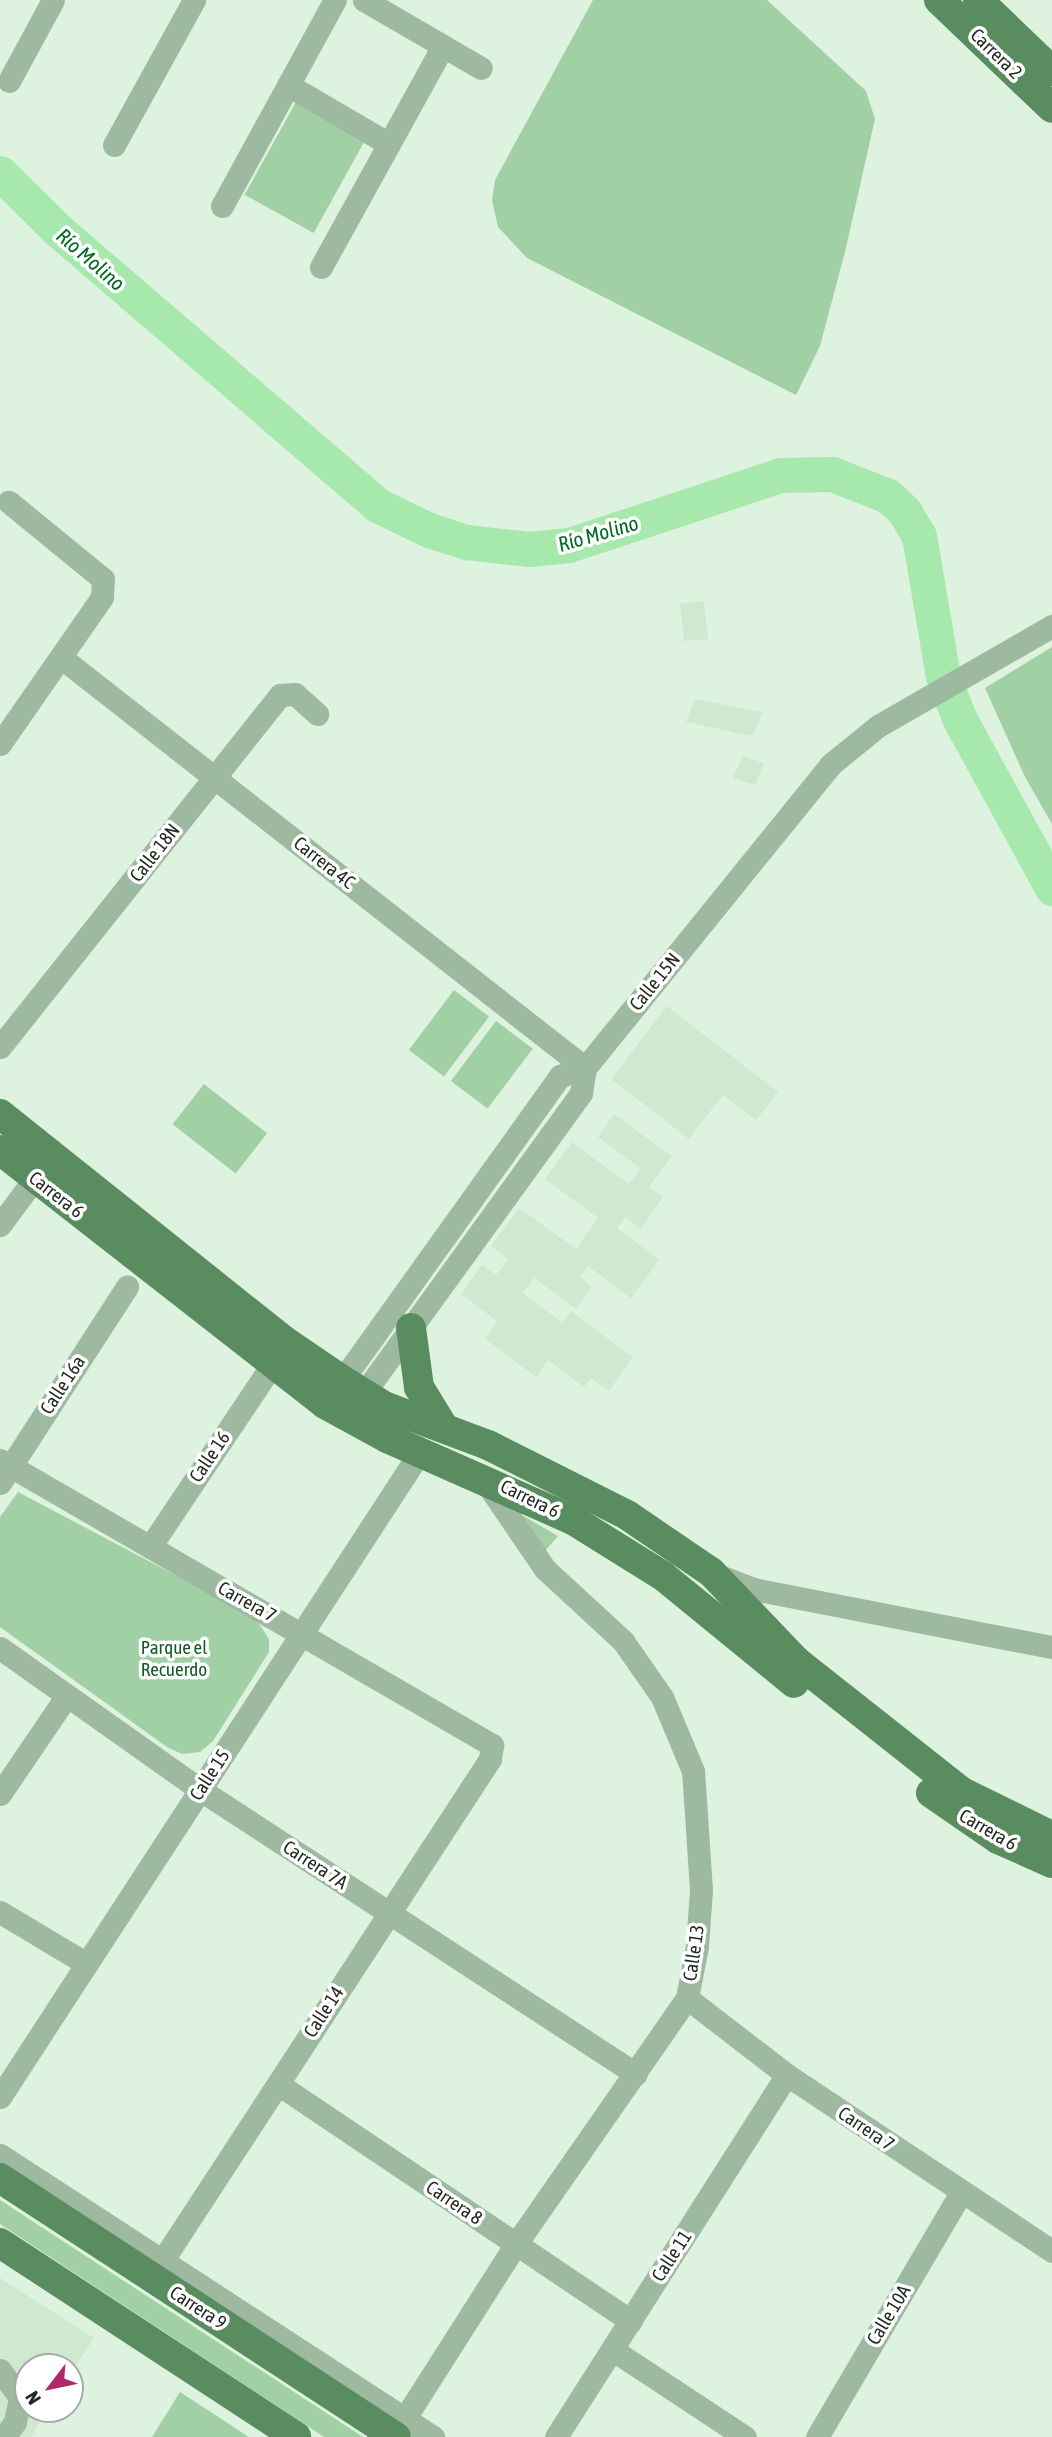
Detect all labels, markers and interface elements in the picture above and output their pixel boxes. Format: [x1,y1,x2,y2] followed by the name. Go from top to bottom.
[965,24,1027,84] street label: Carrera 2
[52,222,130,296] water label: Río Molino
[555,510,641,556] water label: Río Molino
[125,819,185,887] street label: Calle 18N
[289,832,359,894] street label: Carrera 4C
[625,949,685,1015] street label: Calle 15N
[24,1167,88,1223] street label: Carrera 6
[36,1351,90,1419] street label: Calle 16a
[185,1427,235,1487] street label: Calle 16
[497,1475,563,1523] street label: Carrera 6
[214,1577,280,1627] street label: Carrera 7
[141,1637,207,1681] park label: Parque el Recuerdo
[185,1745,235,1805] street label: Calle 15
[955,1804,1021,1856] street label: Carrera 6
[279,1836,351,1894] street label: Carrera 7A
[679,1924,709,1982] street label: Calle 13
[299,1982,349,2042] street label: Calle 14
[834,2102,898,2156] street label: Carrera 7
[422,2176,486,2230] street label: Carrera 8
[647,2226,697,2286] street label: Calle 11
[165,2281,231,2335] street label: Carrera 9
[862,2281,916,2349] street label: Calle 10A
[14,2353,84,2423] north arrow
[21,2387,45,2409] text: N

